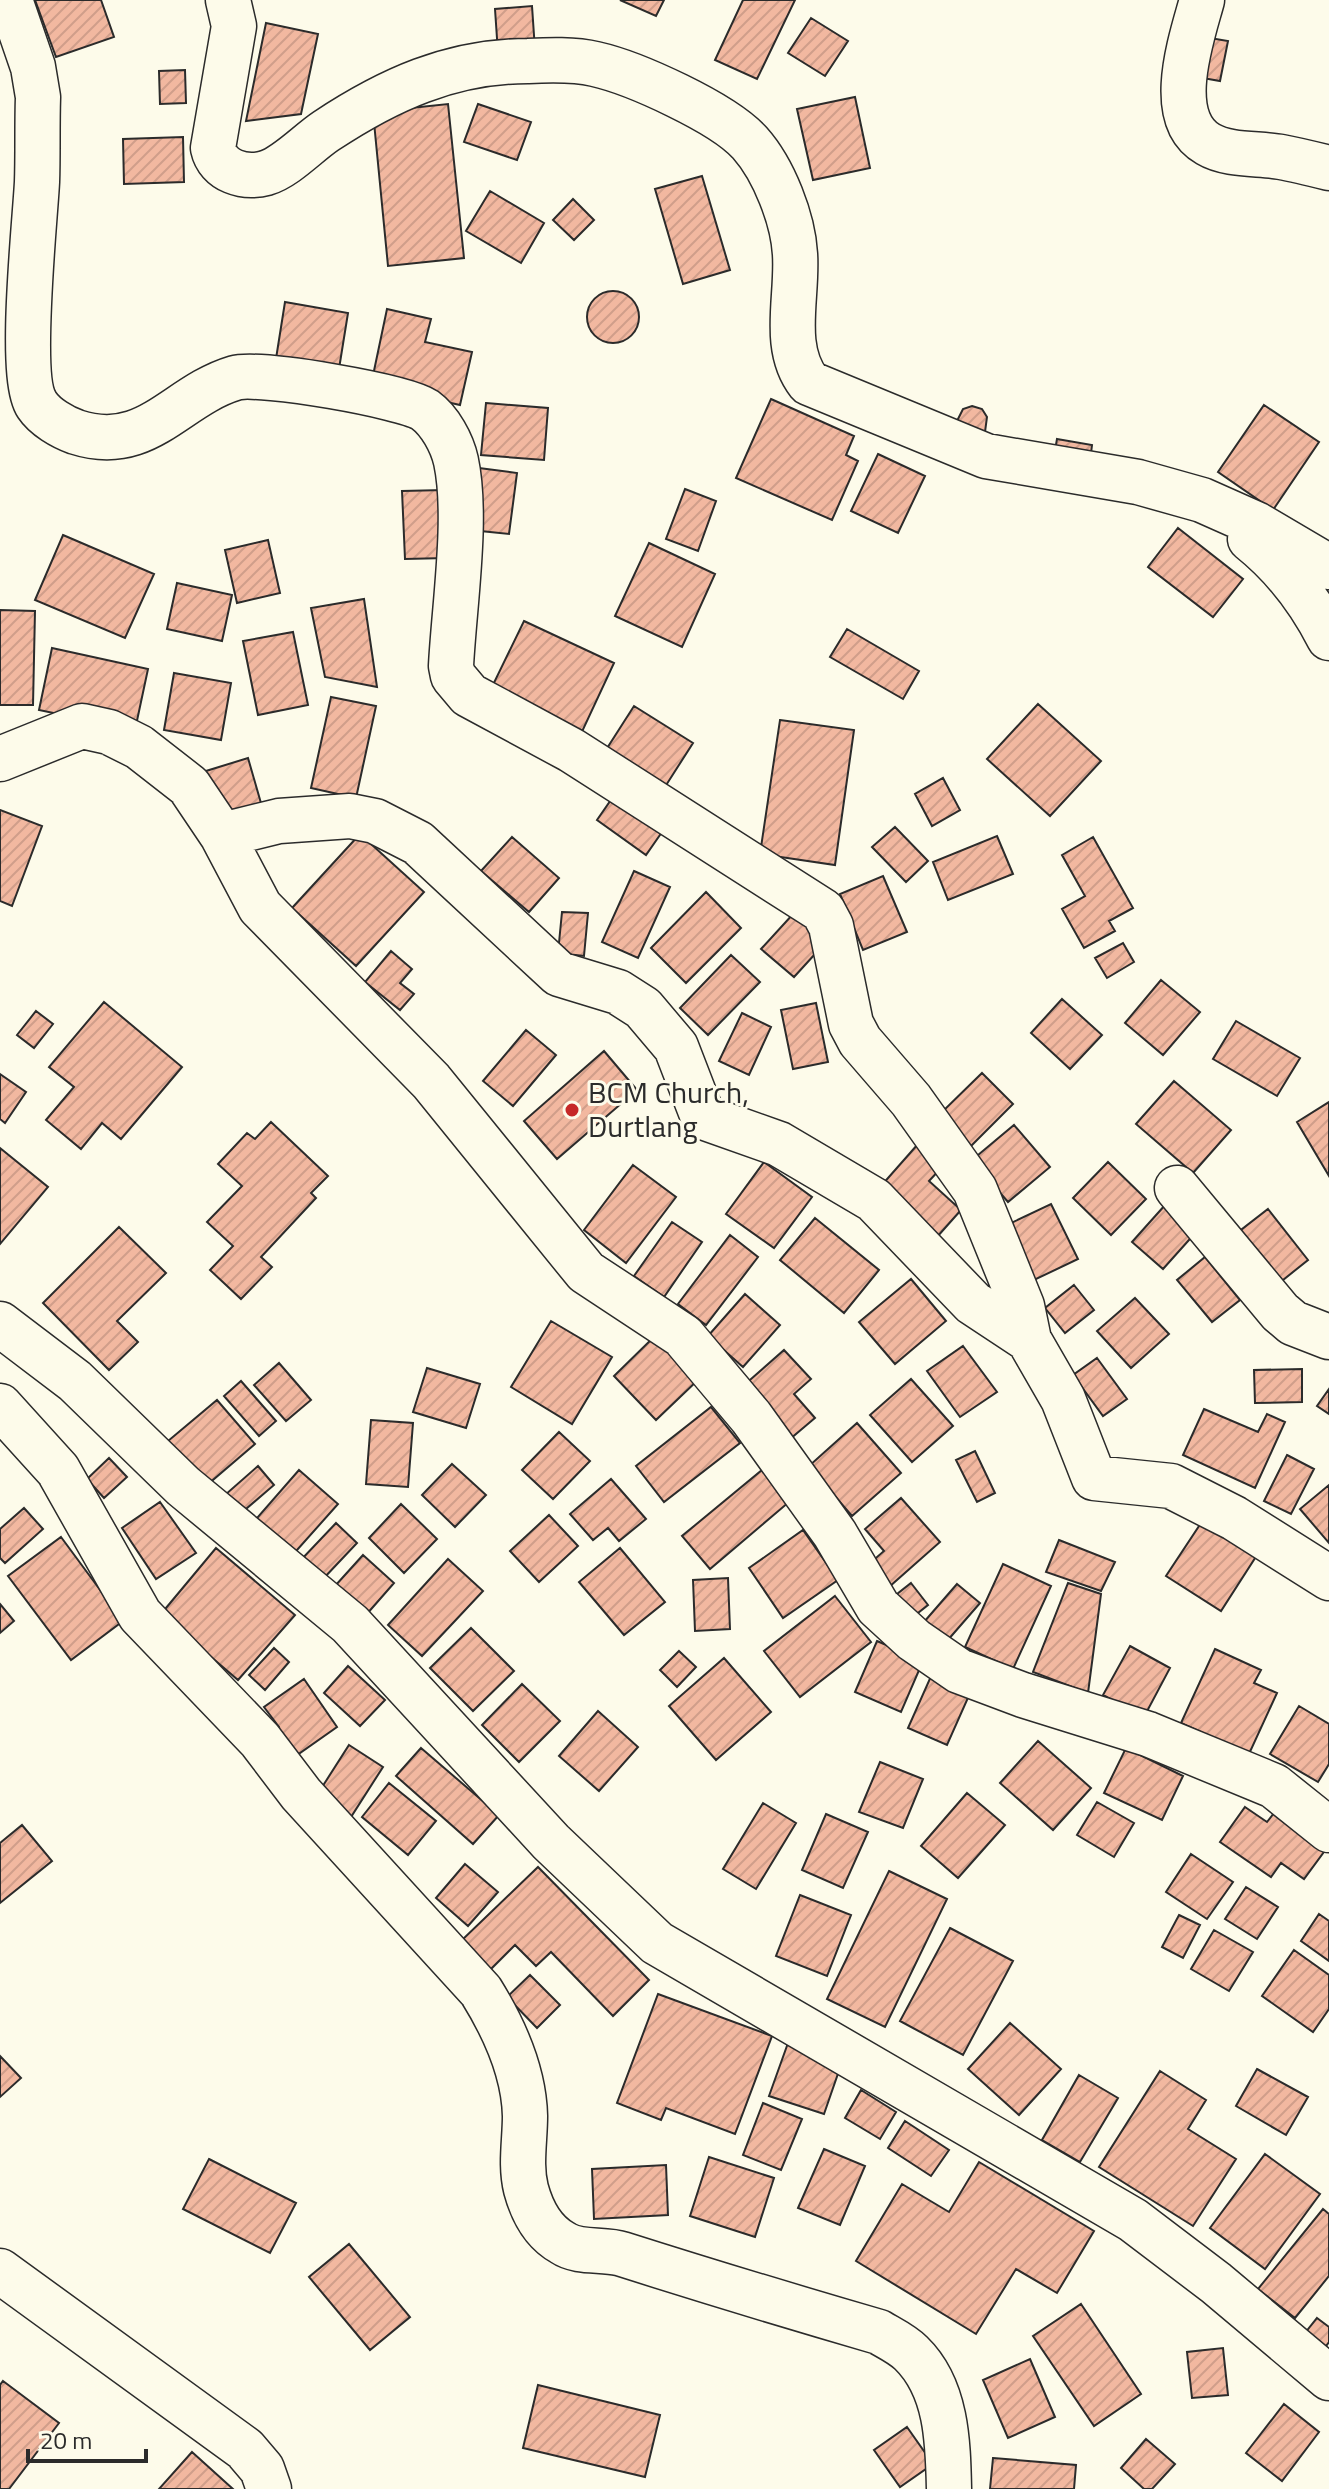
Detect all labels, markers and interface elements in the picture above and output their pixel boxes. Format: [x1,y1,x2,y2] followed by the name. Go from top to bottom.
[588,1069,749,1149] place label: BCM Church, Durtlang
[563,1101,581,1119] marker: BCM Church, Durtlang
[28,2413,146,2463] scale bar
[40,2422,92,2458] text: 20 m

